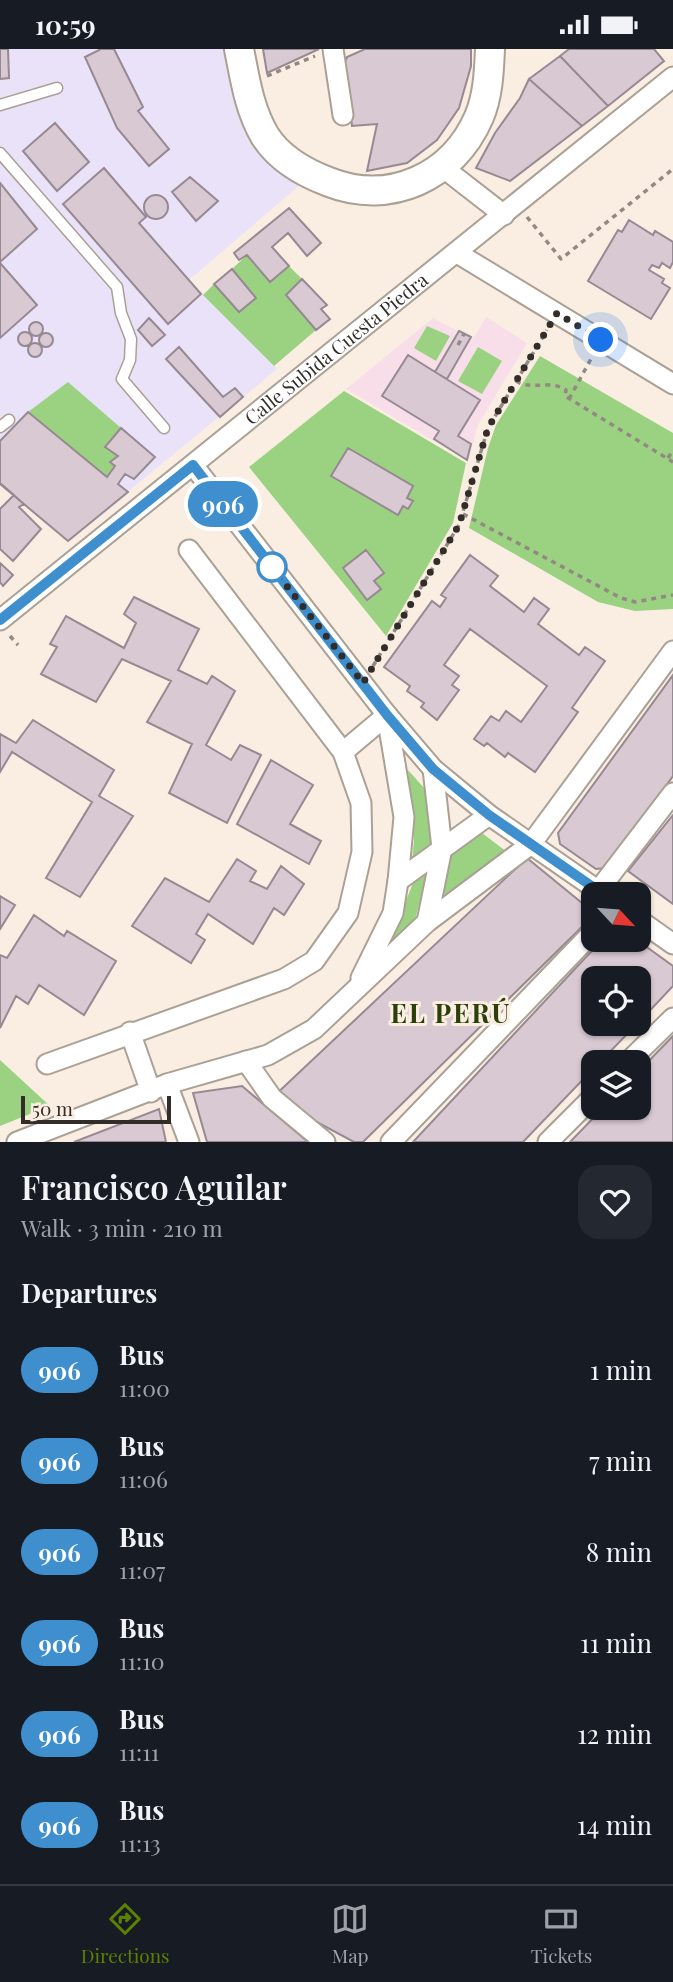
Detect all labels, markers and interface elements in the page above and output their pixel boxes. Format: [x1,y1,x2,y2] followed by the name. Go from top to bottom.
[35,7,96,42] text: 10:59
[239,266,433,430] street label: Calle Subida Cuesta Piedra
[583,322,618,357] your location
[183,481,263,527] line badge: 906
[202,488,244,520] text: 906
[257,552,287,582] unlabelled marker
[581,882,651,952] north arrow
[581,882,651,1120] map controls
[581,966,651,1036] button: locate
[391,995,511,1030] district label: EL PERÚ
[581,1050,651,1120] button: layers
[21,1093,172,1125] scale bar
[32,1095,73,1121] text: 50 m
[21,1164,287,1208] text: Francisco Aguilar
[578,1165,652,1239] button: heart
[21,1212,223,1243] text: Walk · 3 min · 210 m
[21,1275,157,1310] text: Departures
[119,1337,164,1372] text: Bus
[590,1352,652,1387] text: 1 min
[38,1354,81,1386] text: 906
[119,1372,170,1403] text: 11:00
[119,1428,164,1463] text: Bus
[589,1443,652,1478] text: 7 min
[38,1445,81,1477] text: 906
[119,1463,168,1494] text: 11:06
[119,1519,164,1554] text: Bus
[586,1534,652,1569] text: 8 min
[38,1536,81,1568] text: 906
[119,1554,165,1585] text: 11:07
[119,1610,164,1645] text: Bus
[580,1625,652,1660] text: 11 min
[38,1627,81,1659] text: 906
[119,1645,164,1676] text: 11:10
[119,1701,164,1736] text: Bus
[577,1716,652,1751] text: 12 min
[38,1718,81,1750] text: 906
[119,1736,159,1767] text: 11:11
[119,1792,164,1827] text: Bus
[577,1807,652,1842] text: 14 min
[38,1809,81,1841] text: 906
[119,1827,161,1858] text: 11:13
[81,1900,170,1968] tab: Directions
[331,1900,369,1968] tab: Map
[531,1900,592,1968] tab: Tickets

